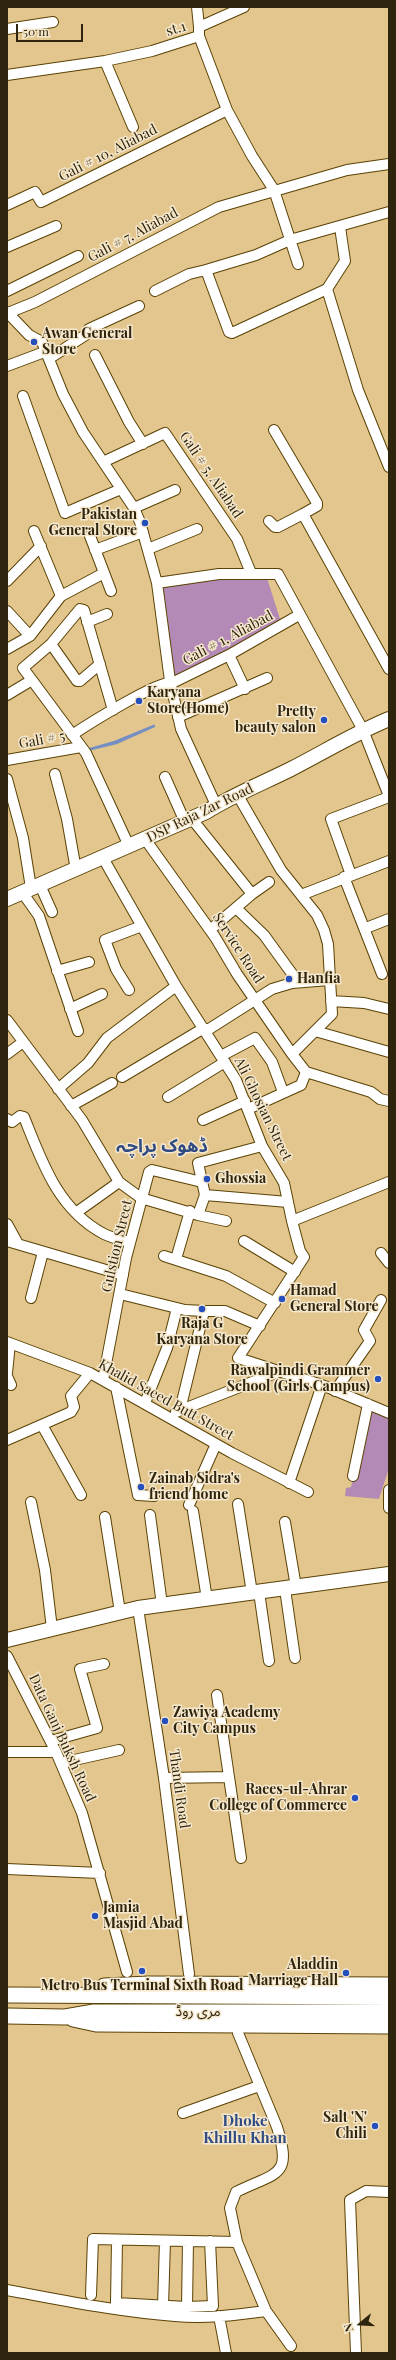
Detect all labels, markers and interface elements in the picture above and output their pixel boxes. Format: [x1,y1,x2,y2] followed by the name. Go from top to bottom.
[18,16,85,42] scale bar
[164,18,188,40] street label: st.1
[23,23,49,39] text: 50 m
[56,121,160,185] street label: Gali # 10, Aliabad
[85,204,181,266] street label: Gali # 7, Aliabad
[42,326,132,358] place label: Awan General Store
[29,337,39,347] marker: Awan General Store
[176,429,246,521] street label: Gali # 5, Aliabad
[48,507,137,540] place label: Pakistan General Store
[140,518,150,528] marker: Pakistan General Store
[180,607,276,669] street label: Gali # 1, Aliabad
[147,685,229,718] place label: Karyana Store(Home)
[134,696,144,706] marker: Karyana Store(Home)
[235,704,316,736] place label: Pretty beauty salon
[319,715,329,725] marker: Pretty beauty salon
[18,728,66,752] street label: Gali # 5
[144,780,256,846] street label: DSP Raja Zar Road
[209,909,267,987] street label: Service Road
[297,971,340,987] place label: Hanfia
[284,974,294,984] marker: Hanfia
[231,1055,295,1163] street label: Ali Ghosian Street
[116,1135,208,1157] district label: ڈھوک پراچہ
[215,1171,266,1187] place label: Ghossia
[202,1174,212,1184] marker: Ghossia
[98,1198,136,1294] street label: Gulstion Street
[290,1283,379,1316] place label: Hamad General Store
[277,1294,287,1304] marker: Hamad General Store
[197,1304,207,1314] marker: Raja G Karyana Store
[156,1316,248,1348] place label: Raja G Karyana Store
[96,1356,236,1444] street label: Khalid Saeed Butt Street
[227,1363,370,1396] place label: Rawalpindi Grammer School (Girls Campus)
[373,1374,383,1384] marker: Rawalpindi Grammer School (Girls Campus)
[149,1471,240,1504] place label: Zainab Sidra's friend home
[136,1482,146,1492] marker: Zainab Sidra's friend home
[25,1671,99,1805] street label: Data Ganj Buksh Road
[173,1705,280,1738] place label: Zawiya Academy City Campus
[160,1716,170,1726] marker: Zawiya Academy City Campus
[165,1748,193,1830] street label: Thandi Road
[209,1782,347,1814] place label: Raees-ul-Ahrar College of Commerce
[350,1793,360,1803] marker: Raees-ul-Ahrar College of Commerce
[103,1900,183,1932] place label: Jamia Masjid Abad
[90,1911,100,1921] marker: Jamia Masjid Abad
[248,1957,338,1990] place label: Aladdin Marriage Hall
[137,1966,147,1976] marker: Metro Bus Terminal Sixth Road
[341,1968,351,1978] marker: Aladdin Marriage Hall
[41,1978,243,1994] place label: Metro Bus Terminal Sixth Road
[175,2004,221,2020] street label: مری روڈ
[323,2110,367,2142] place label: Salt 'N' Chili
[203,2112,287,2147] district label: Dhoke Khillu Khan
[370,2121,380,2131] marker: Salt 'N' Chili
[340,2304,380,2344] north arrow
[340,2322,356,2334] text: N

